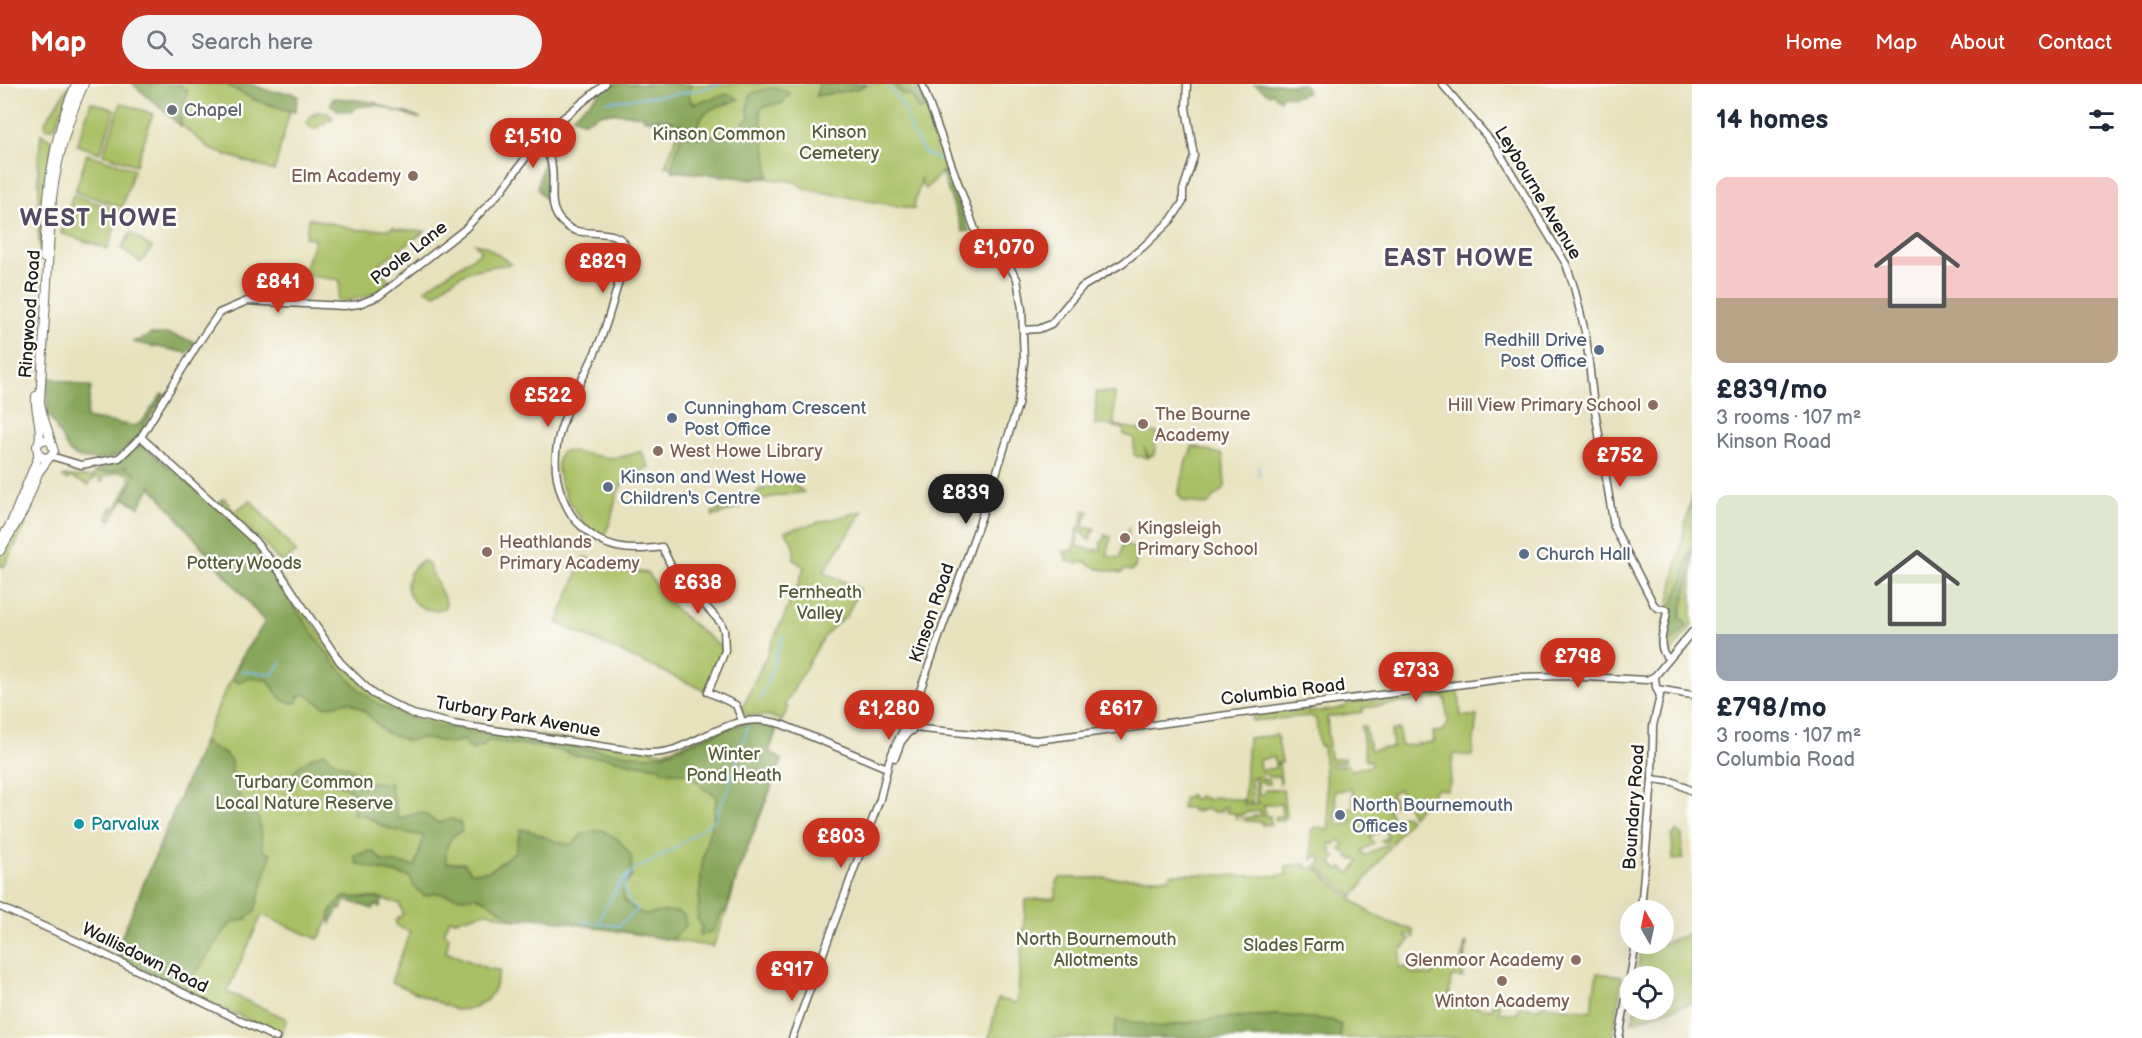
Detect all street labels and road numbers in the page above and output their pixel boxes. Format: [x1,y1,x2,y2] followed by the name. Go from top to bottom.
[1490,123,1586,263] street label: Leybourne Avenue
[367,216,452,289] street label: Poole Lane
[15,249,45,379] street label: Ringwood Road
[905,561,959,665] street label: Kinson Road
[1220,674,1346,710] street label: Columbia Road
[434,692,602,742] street label: Turbary Park Avenue
[1619,744,1649,870] street label: Boundary Road
[78,918,212,998] street label: Wallisdown Road

